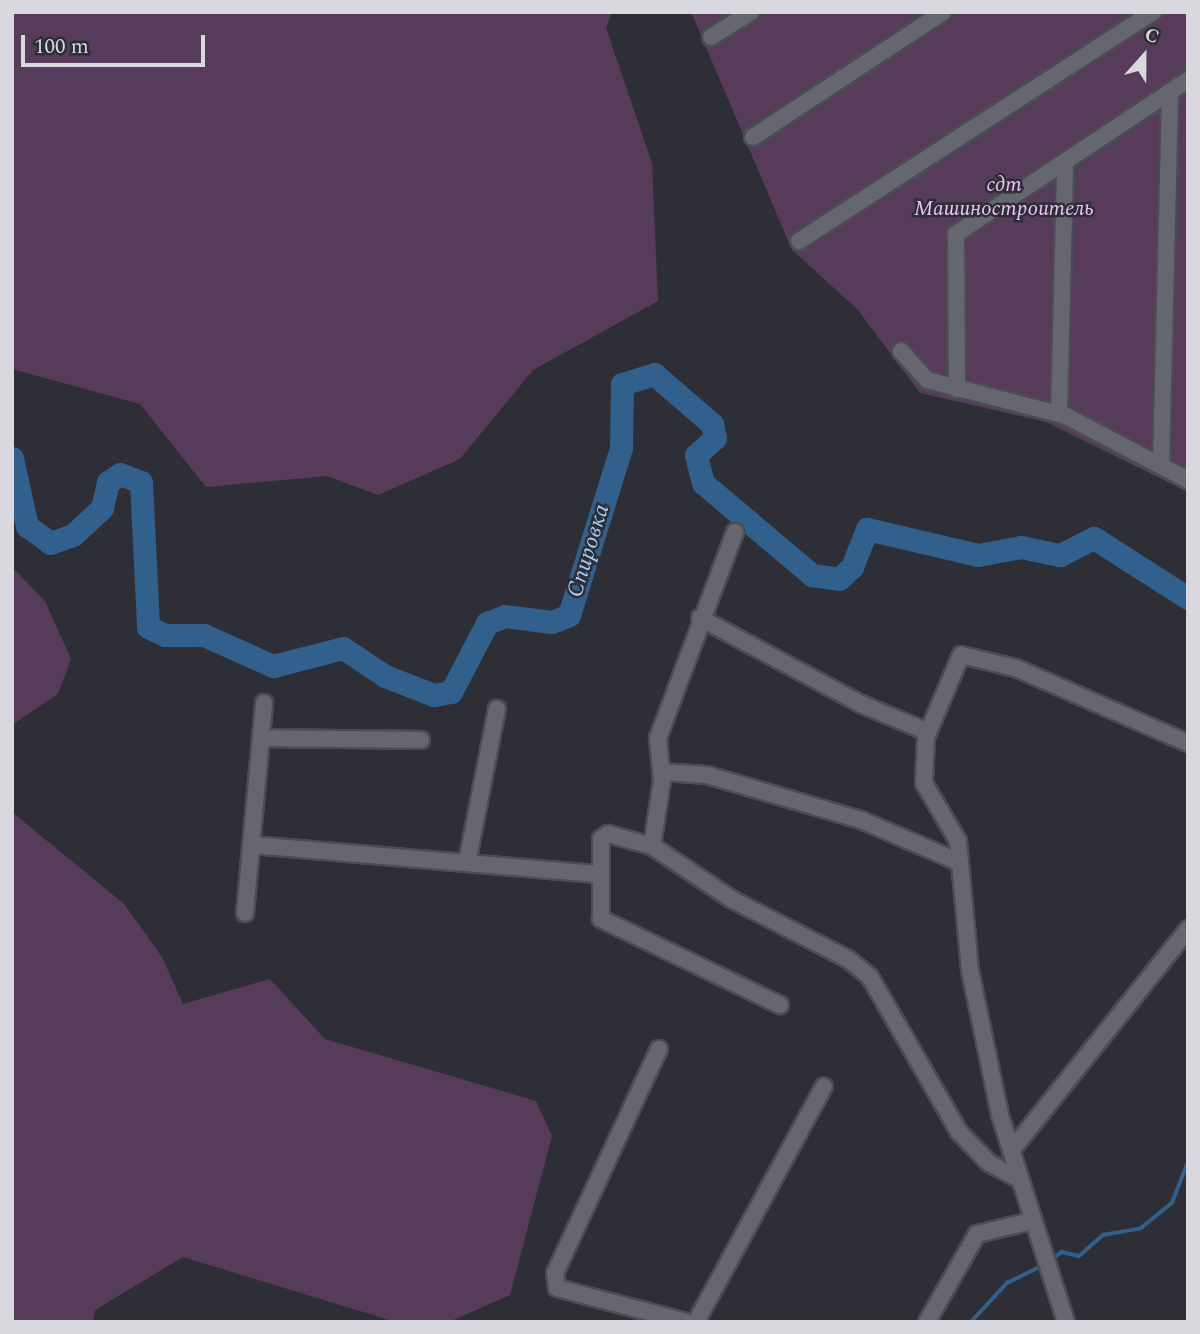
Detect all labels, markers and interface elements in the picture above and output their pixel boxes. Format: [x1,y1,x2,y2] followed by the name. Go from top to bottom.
[1140,20,1163,52] text: С
[24,21,208,65] scale bar
[1109,21,1179,91] north arrow
[34,31,89,63] text: 100 m
[914,172,1094,222] park label: сдт Машиностроитель
[562,501,616,601] water label: Спировка

